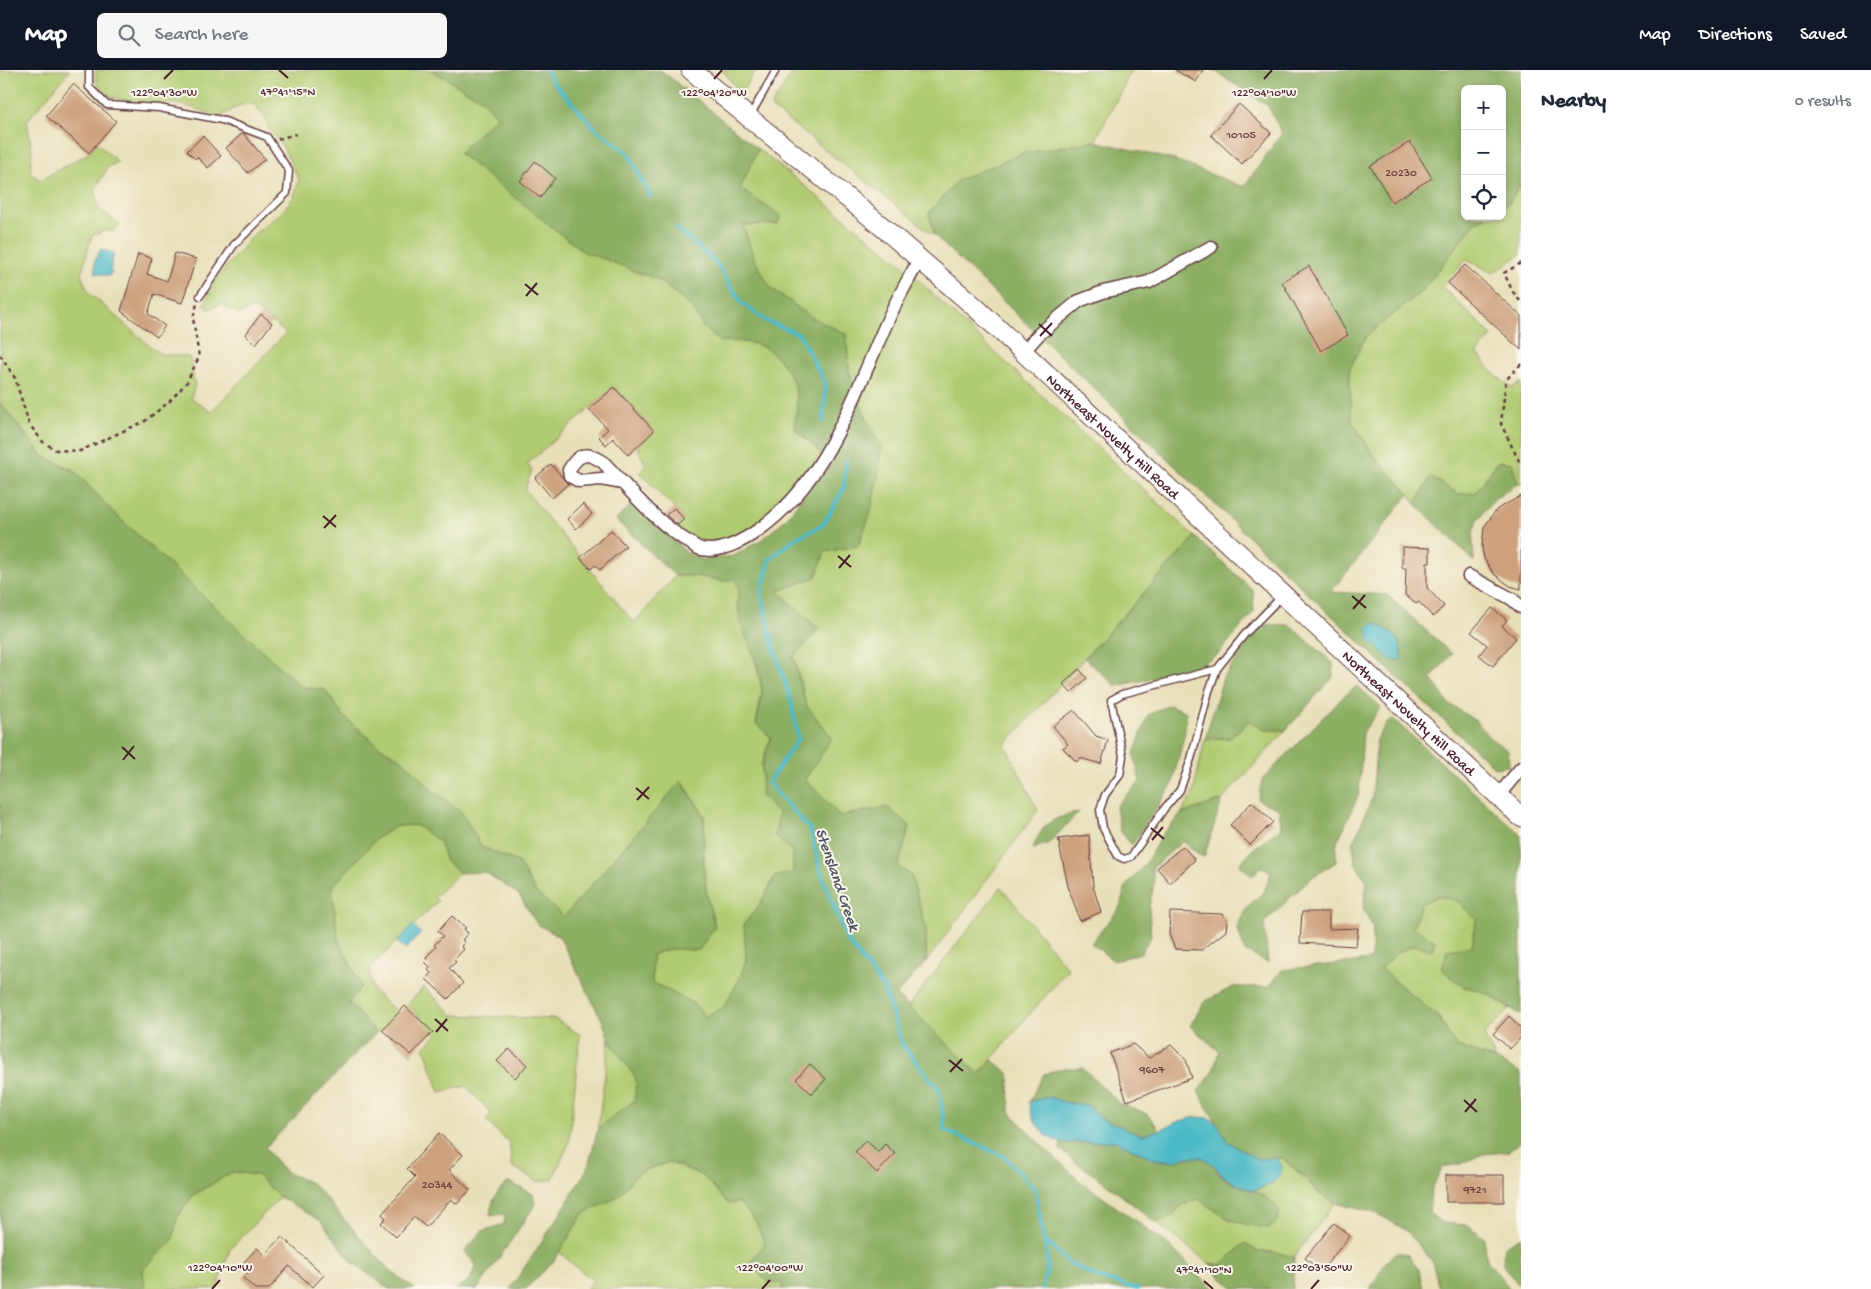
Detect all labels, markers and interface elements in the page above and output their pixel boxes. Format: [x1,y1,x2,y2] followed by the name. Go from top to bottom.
[97,13,447,58] search box
[25,21,67,50] text: Map
[115,21,143,49] icon: search
[155,24,248,47] text: Search here
[1639,25,1671,46] text: Map
[1699,25,1772,46] text: Directions
[1800,25,1846,46] text: Saved
[1461,85,1506,220] map controls
[1461,85,1506,130] button: +
[261,86,316,100] text: 47°41'15"N
[130,87,197,101] text: 122°04'30"W
[680,87,747,101] text: 122°04'20"W
[1231,87,1296,101] text: 122°04'10"W
[1541,90,1606,115] text: Nearby
[1795,93,1851,112] text: 0 results
[1225,129,1256,143] house number: 10105
[1461,130,1506,175] button: −
[1385,167,1417,181] house number: 20230
[1461,175,1506,220] button: locate
[1042,371,1183,505] street label: Northeast Novelty Hill Road
[1337,647,1479,781] street label: Northeast Novelty Hill Road
[809,827,863,936] water label: Stensland Creek
[1138,1064,1165,1078] house number: 9607
[422,1179,452,1193] house number: 20344
[1463,1184,1487,1198] house number: 9721
[187,1262,252,1276] text: 122°04'10"W
[736,1262,803,1276] text: 122°04'00"W
[1285,1262,1352,1276] text: 122°03'50"W
[1176,1264,1232,1278] text: 47°41'10"N

